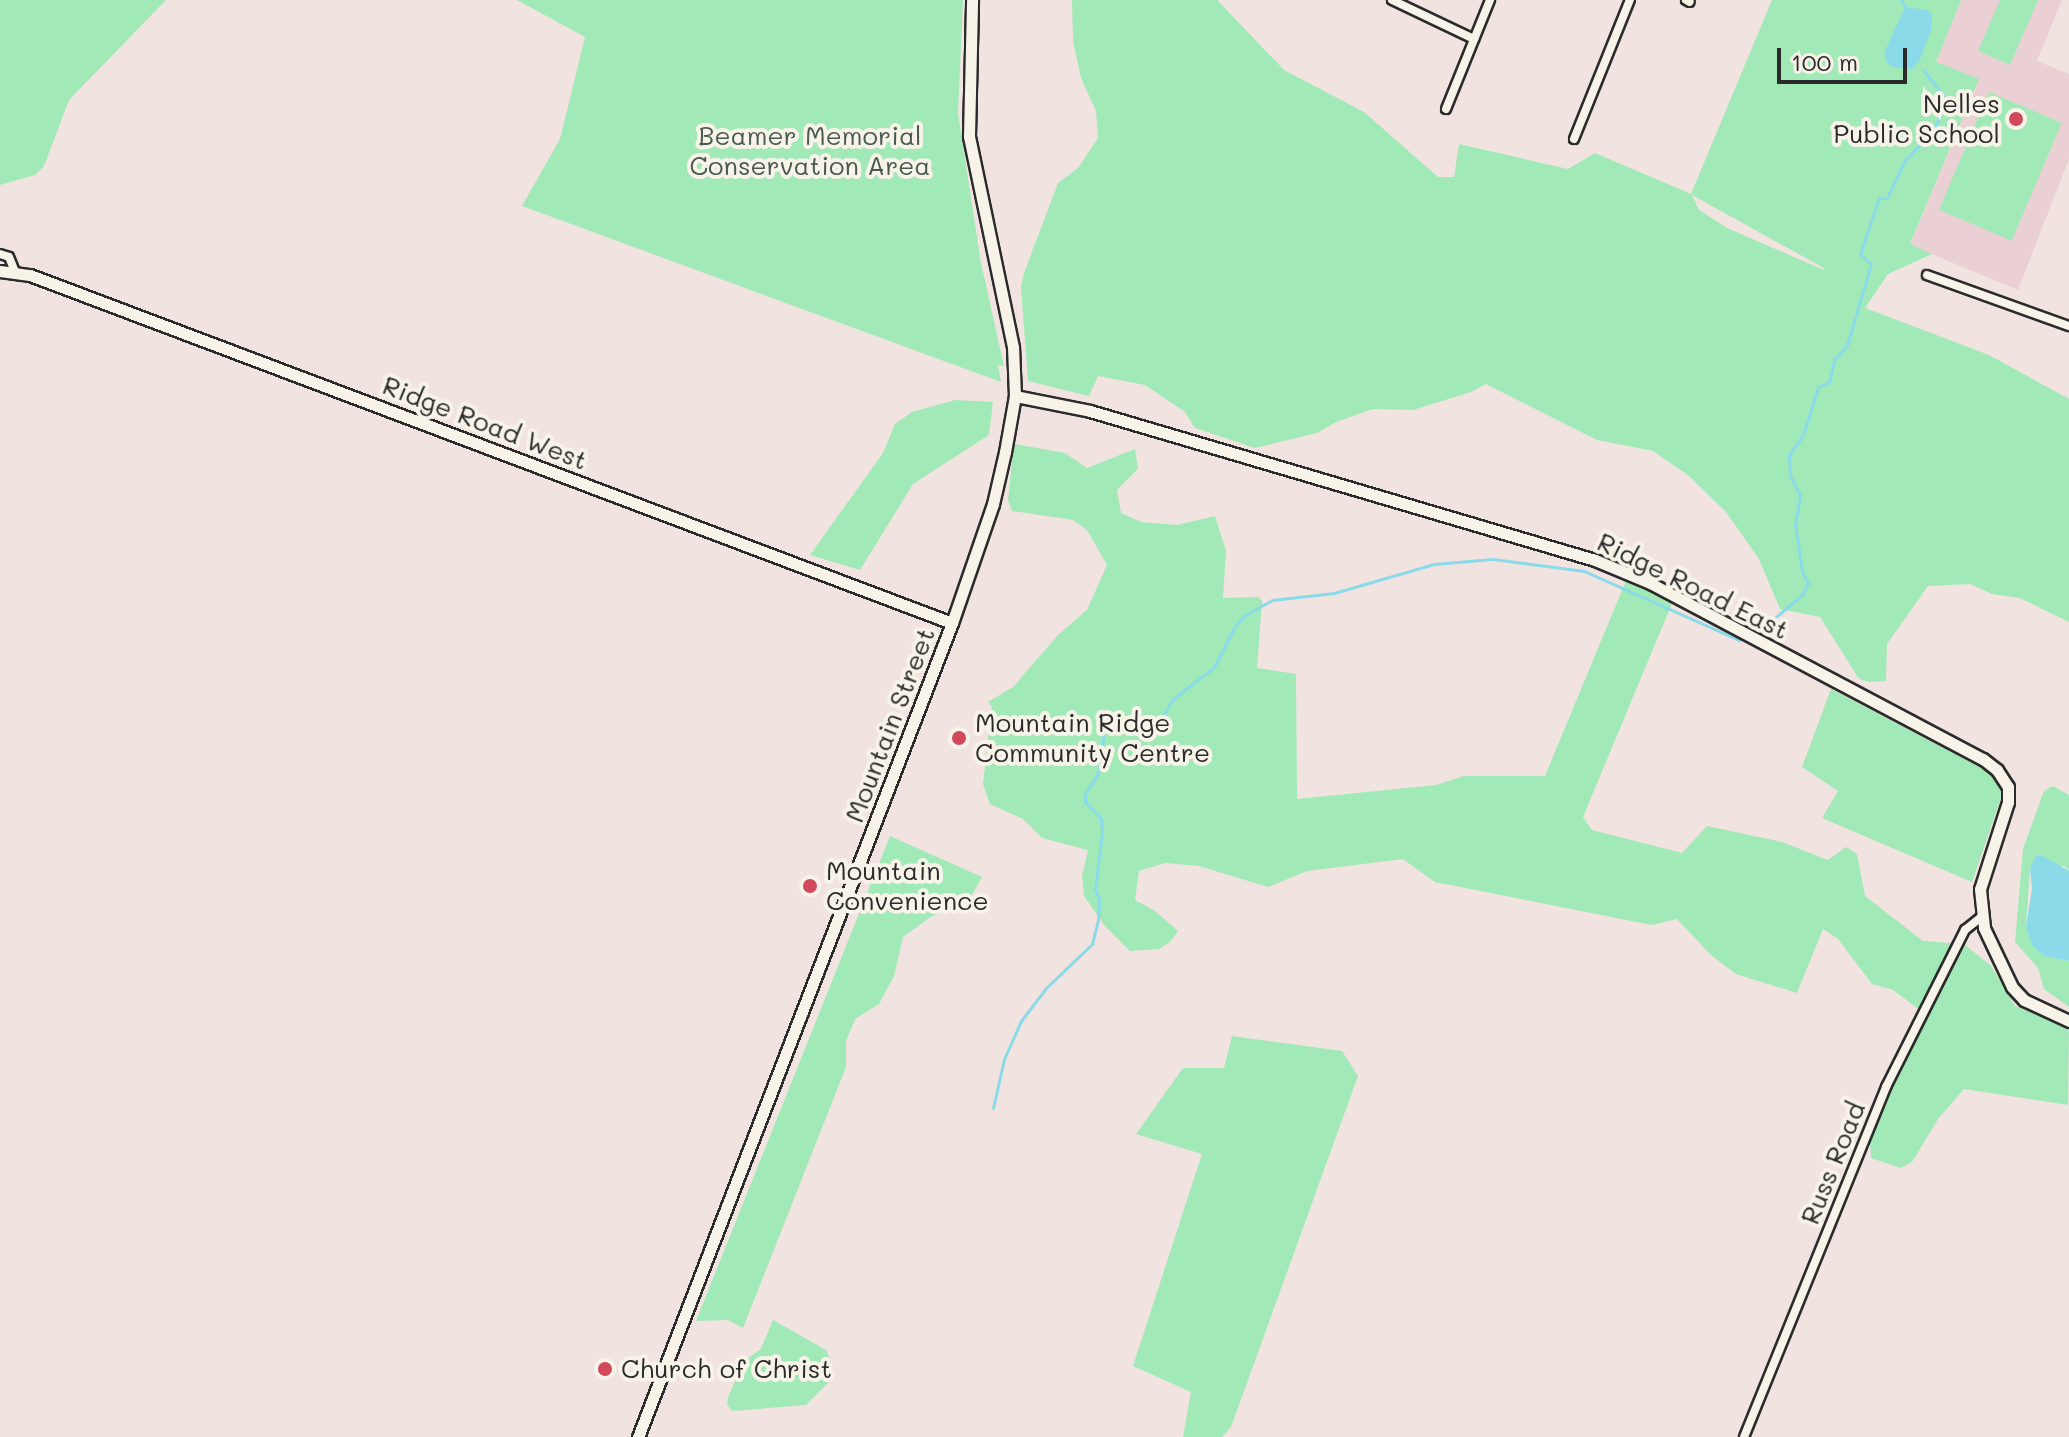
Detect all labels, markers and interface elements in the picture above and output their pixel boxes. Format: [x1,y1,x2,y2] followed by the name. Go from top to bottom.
[1781,32,1911,82] scale bar
[1791,46,1858,77] text: 100 m
[1833,88,2000,150] place label: Nelles Public School
[2007,110,2025,128] marker: Nelles Public School
[690,120,930,182] park label: Beamer Memorial Conservation Area
[378,370,592,476] street label: Ridge Road West
[1592,526,1794,646] street label: Ridge Road East
[839,623,941,827] street label: Mountain Street
[975,707,1210,768] place label: Mountain Ridge Community Centre
[950,729,968,747] marker: Mountain Ridge Community Centre
[826,855,988,916] place label: Mountain Convenience
[801,877,819,895] marker: Mountain Convenience
[1794,1097,1872,1229] street label: Russ Road
[621,1353,832,1385] place label: Church of Christ
[596,1360,614,1378] marker: Church of Christ

